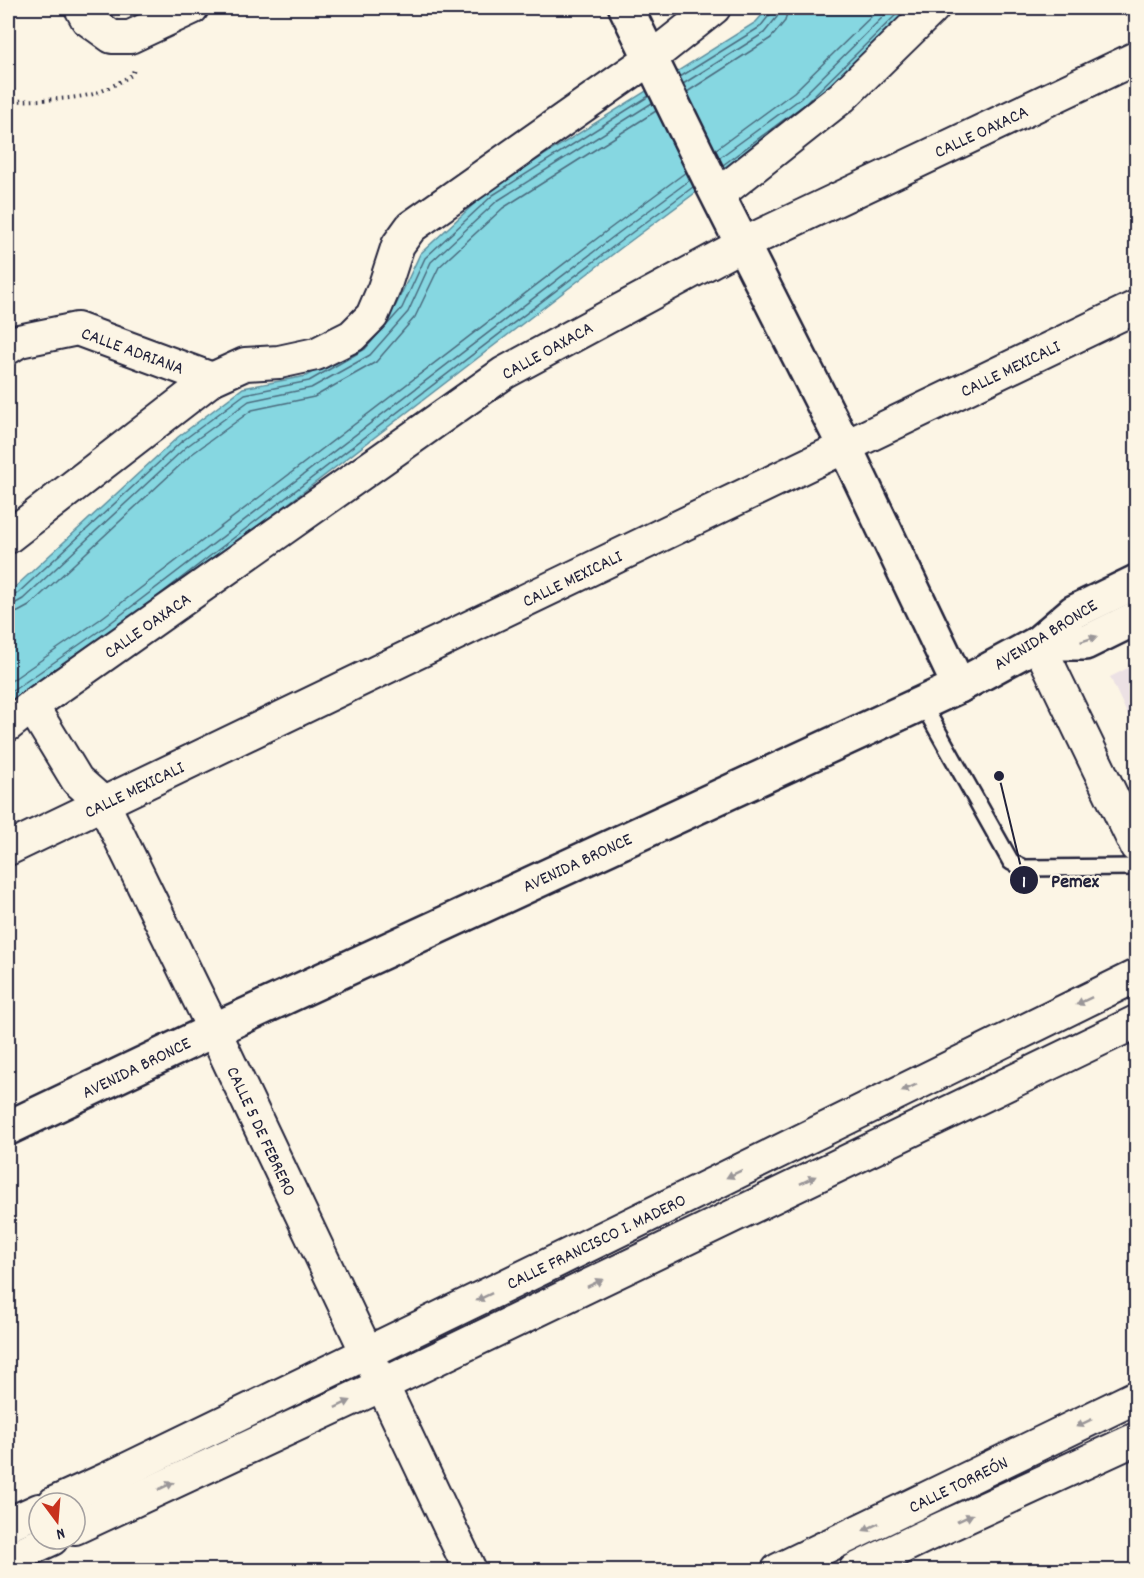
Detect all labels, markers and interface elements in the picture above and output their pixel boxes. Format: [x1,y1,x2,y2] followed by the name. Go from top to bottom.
[931,101,1033,166] street label: CALLE OAXACA
[498,317,598,388] street label: CALLE OAXACA
[77,322,187,383] street label: CALLE ADRIANA
[957,335,1066,405] street label: CALLE MEXICALI
[519,545,628,615] street label: CALLE MEXICALI
[100,588,197,666] street label: CALLE OAXACA
[990,594,1103,678] street label: AVENIDA BRONCE
[1081,634,1099,644] one-way arrow
[81,756,190,826] street label: CALLE MEXICALI
[519,828,637,901] street label: AVENIDA BRONCE
[1009,861,1111,899] callout: Pemex
[1051,869,1099,897] text: Pemex
[1022,871,1026,896] text: 1
[1075,996,1093,1006] one-way arrow
[79,1032,196,1106] street label: AVENIDA BRONCE
[219,1063,301,1201] street label: CALLE 5 DE FEBRERO
[900,1082,918,1092] one-way arrow
[725,1168,743,1178] one-way arrow
[799,1176,817,1186] one-way arrow
[503,1189,691,1298] street label: CALLE FRANCISCO I. MADERO
[586,1278,603,1288] one-way arrow
[475,1292,492,1301] one-way arrow
[334,1399,351,1408] one-way arrow
[1075,1417,1093,1427] one-way arrow
[905,1451,1013,1521] street label: CALLE TORREÓN
[158,1481,175,1490] one-way arrow
[27,1491,87,1551] north arrow
[956,1514,973,1523] one-way arrow
[53,1521,67,1545] text: N
[862,1522,879,1531] one-way arrow

